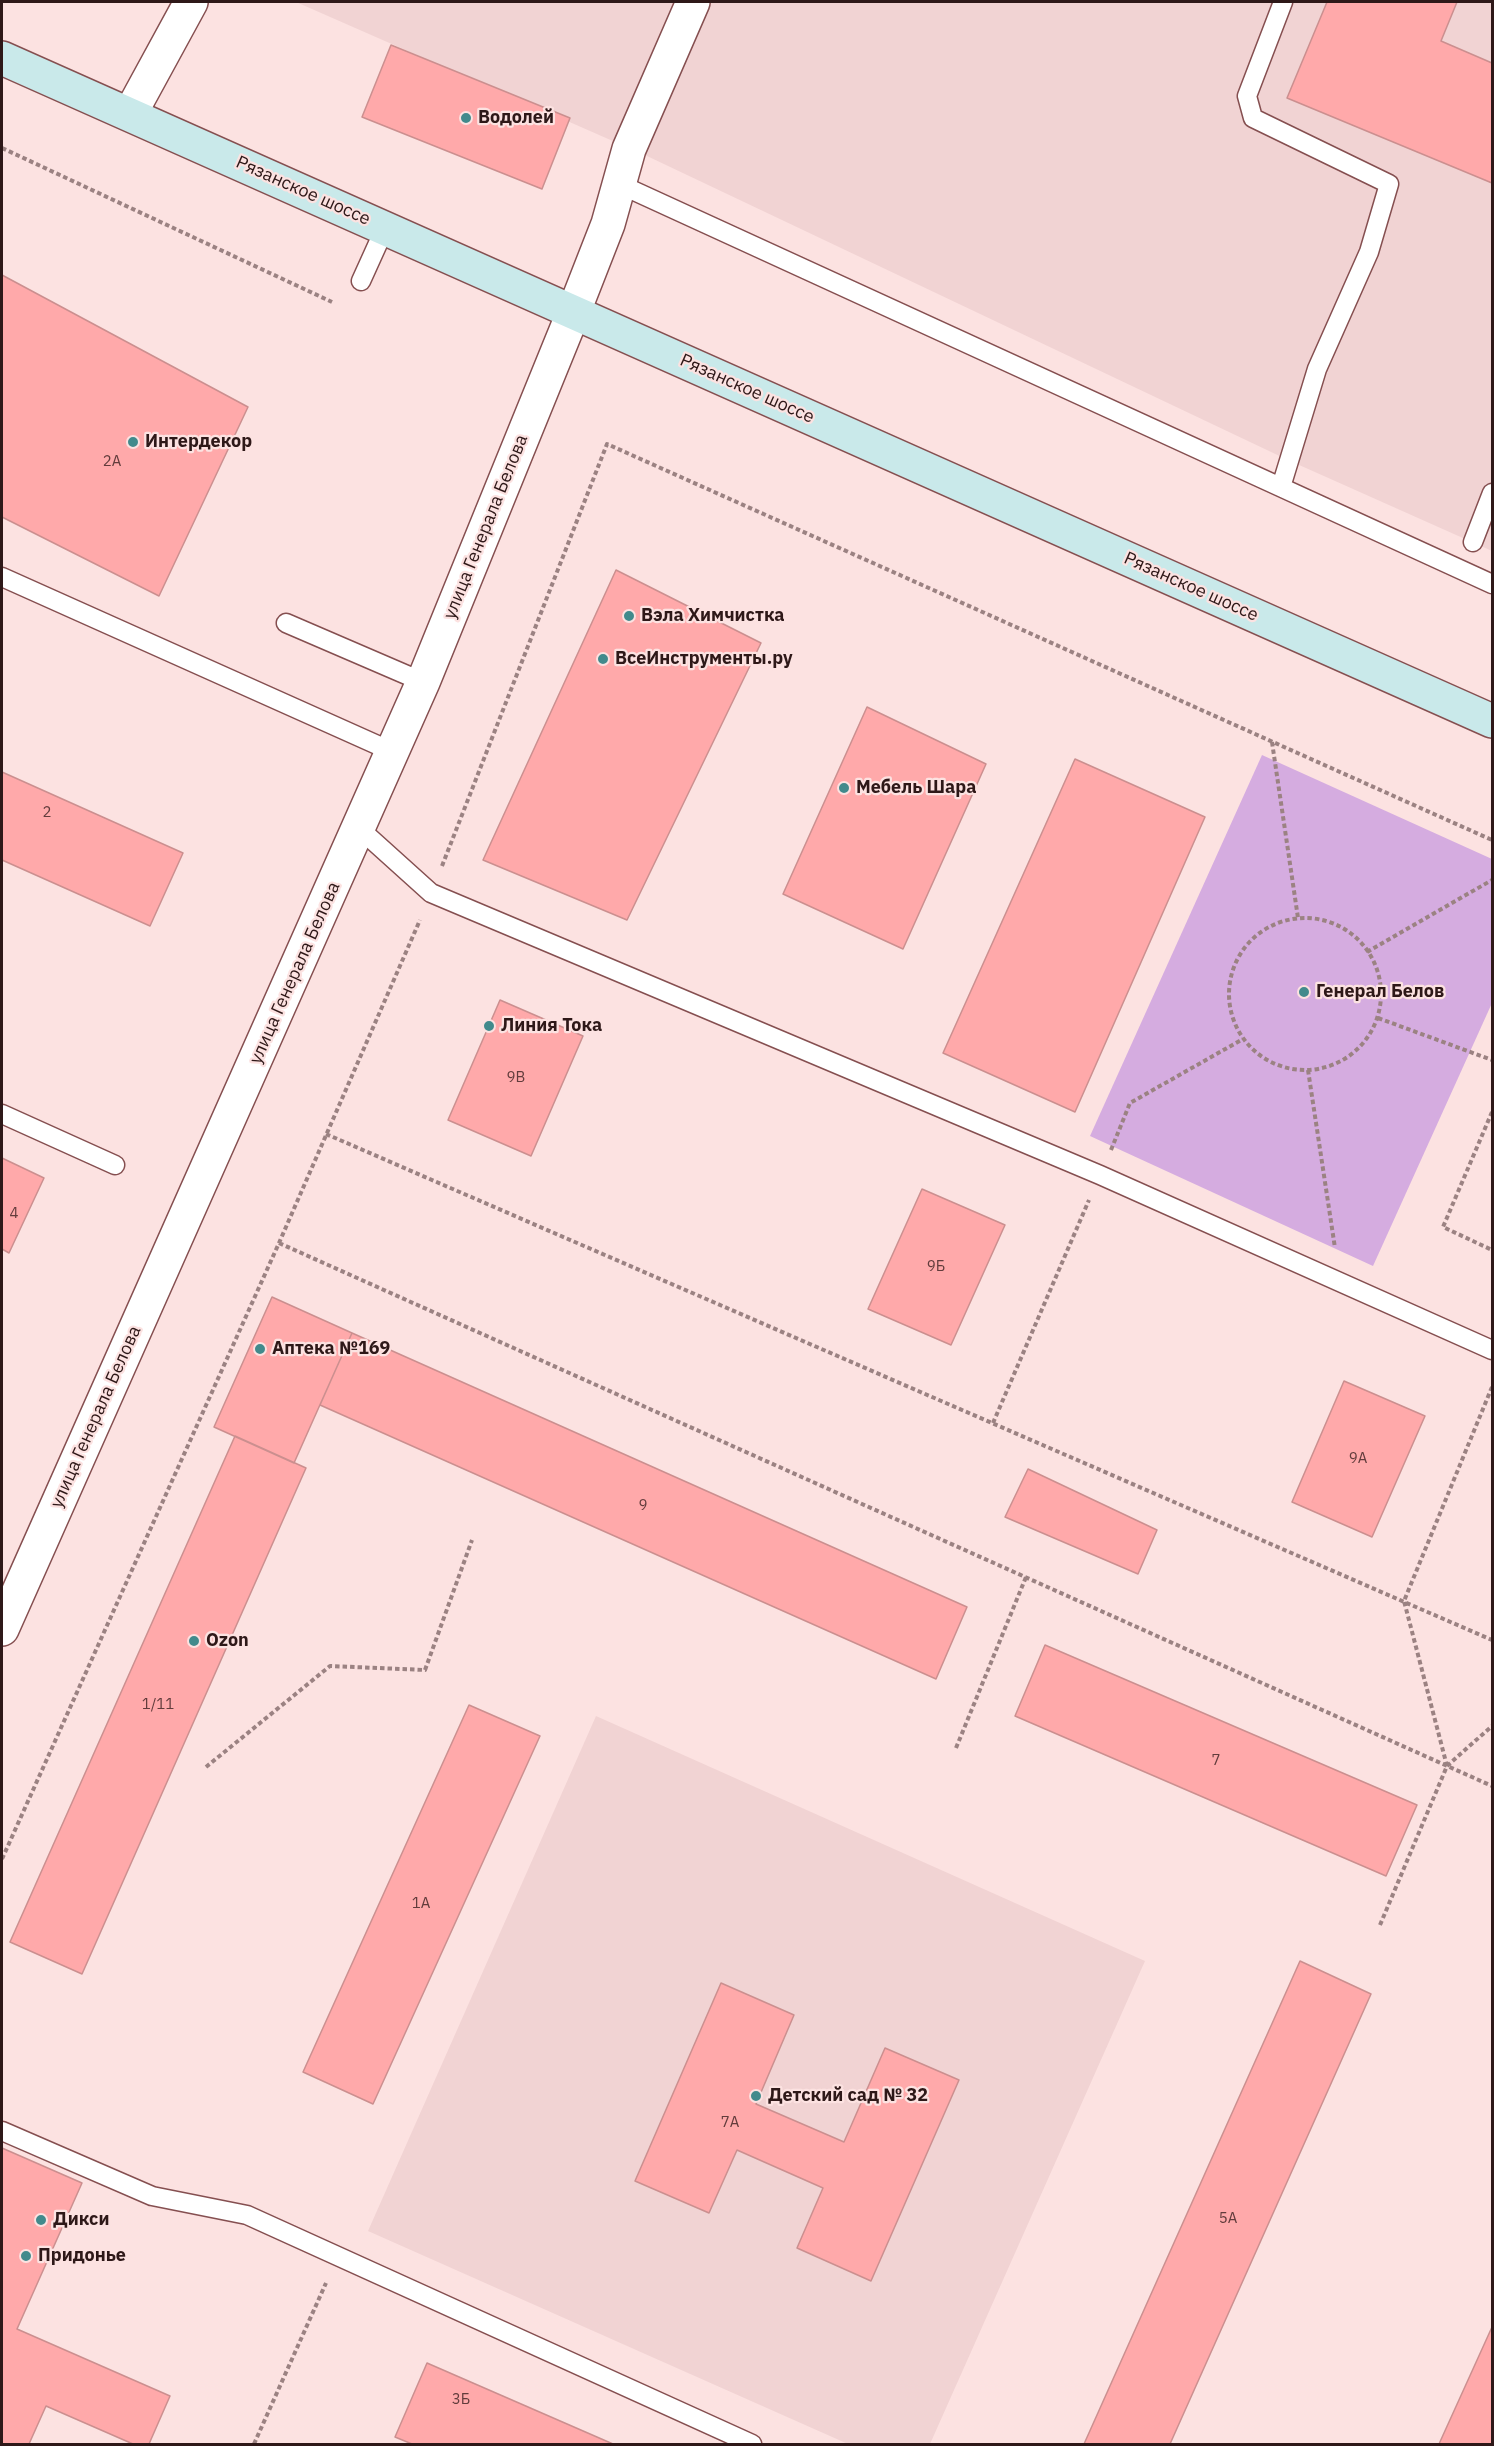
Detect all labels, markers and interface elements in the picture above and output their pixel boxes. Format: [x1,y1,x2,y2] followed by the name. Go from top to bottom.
[478,107,554,129] place label: Водолей
[459,111,473,125] marker: Водолей
[233,152,373,230] street label: Рязанское шоссе
[677,350,817,428] street label: Рязанское шоссе
[145,431,252,453] place label: Интердекор
[439,432,533,622] street label: улица Генерала Белова
[126,435,140,449] marker: Интердекор
[103,453,121,471] house number: 2А
[1121,548,1261,626] street label: Рязанское шоссе
[641,605,785,627] place label: Вэла Химчистка
[622,609,636,623] marker: Вэла Химчистка
[615,648,793,670] place label: ВсеИнструменты.ру
[596,652,610,666] marker: ВсеИнструменты.ру
[856,777,976,799] place label: Мебель Шара
[837,781,851,795] marker: Мебель Шара
[43,804,51,822] house number: 2
[245,879,345,1067] street label: улица Генерала Белова
[1316,981,1444,1003] place label: Генерал Белов
[1297,985,1311,999] marker: Генерал Белов
[501,1015,602,1037] place label: Линия Тока
[482,1019,496,1033] marker: Линия Тока
[507,1069,525,1087] house number: 9В
[10,1205,18,1223] house number: 4
[927,1258,945,1276] house number: 9Б
[46,1323,146,1511] street label: улица Генерала Белова
[272,1338,390,1360] place label: Аптека №169
[253,1342,267,1356] marker: Аптека №169
[1349,1450,1367,1468] house number: 9А
[639,1497,647,1515] house number: 9
[206,1630,249,1652] place label: Ozon
[187,1634,201,1648] marker: Ozon
[142,1696,174,1714] house number: 1/11
[1212,1752,1220,1770] house number: 7
[412,1895,430,1913] house number: 1А
[768,2085,928,2107] place label: Детский сад № 32
[749,2089,763,2103] marker: Детский сад № 32
[721,2114,739,2132] house number: 7А
[53,2209,109,2231] place label: Дикси
[1219,2210,1237,2228] house number: 5А
[34,2213,48,2227] marker: Дикси
[38,2245,126,2267] place label: Придонье
[19,2249,33,2263] marker: Придонье
[452,2391,470,2409] house number: 3Б

